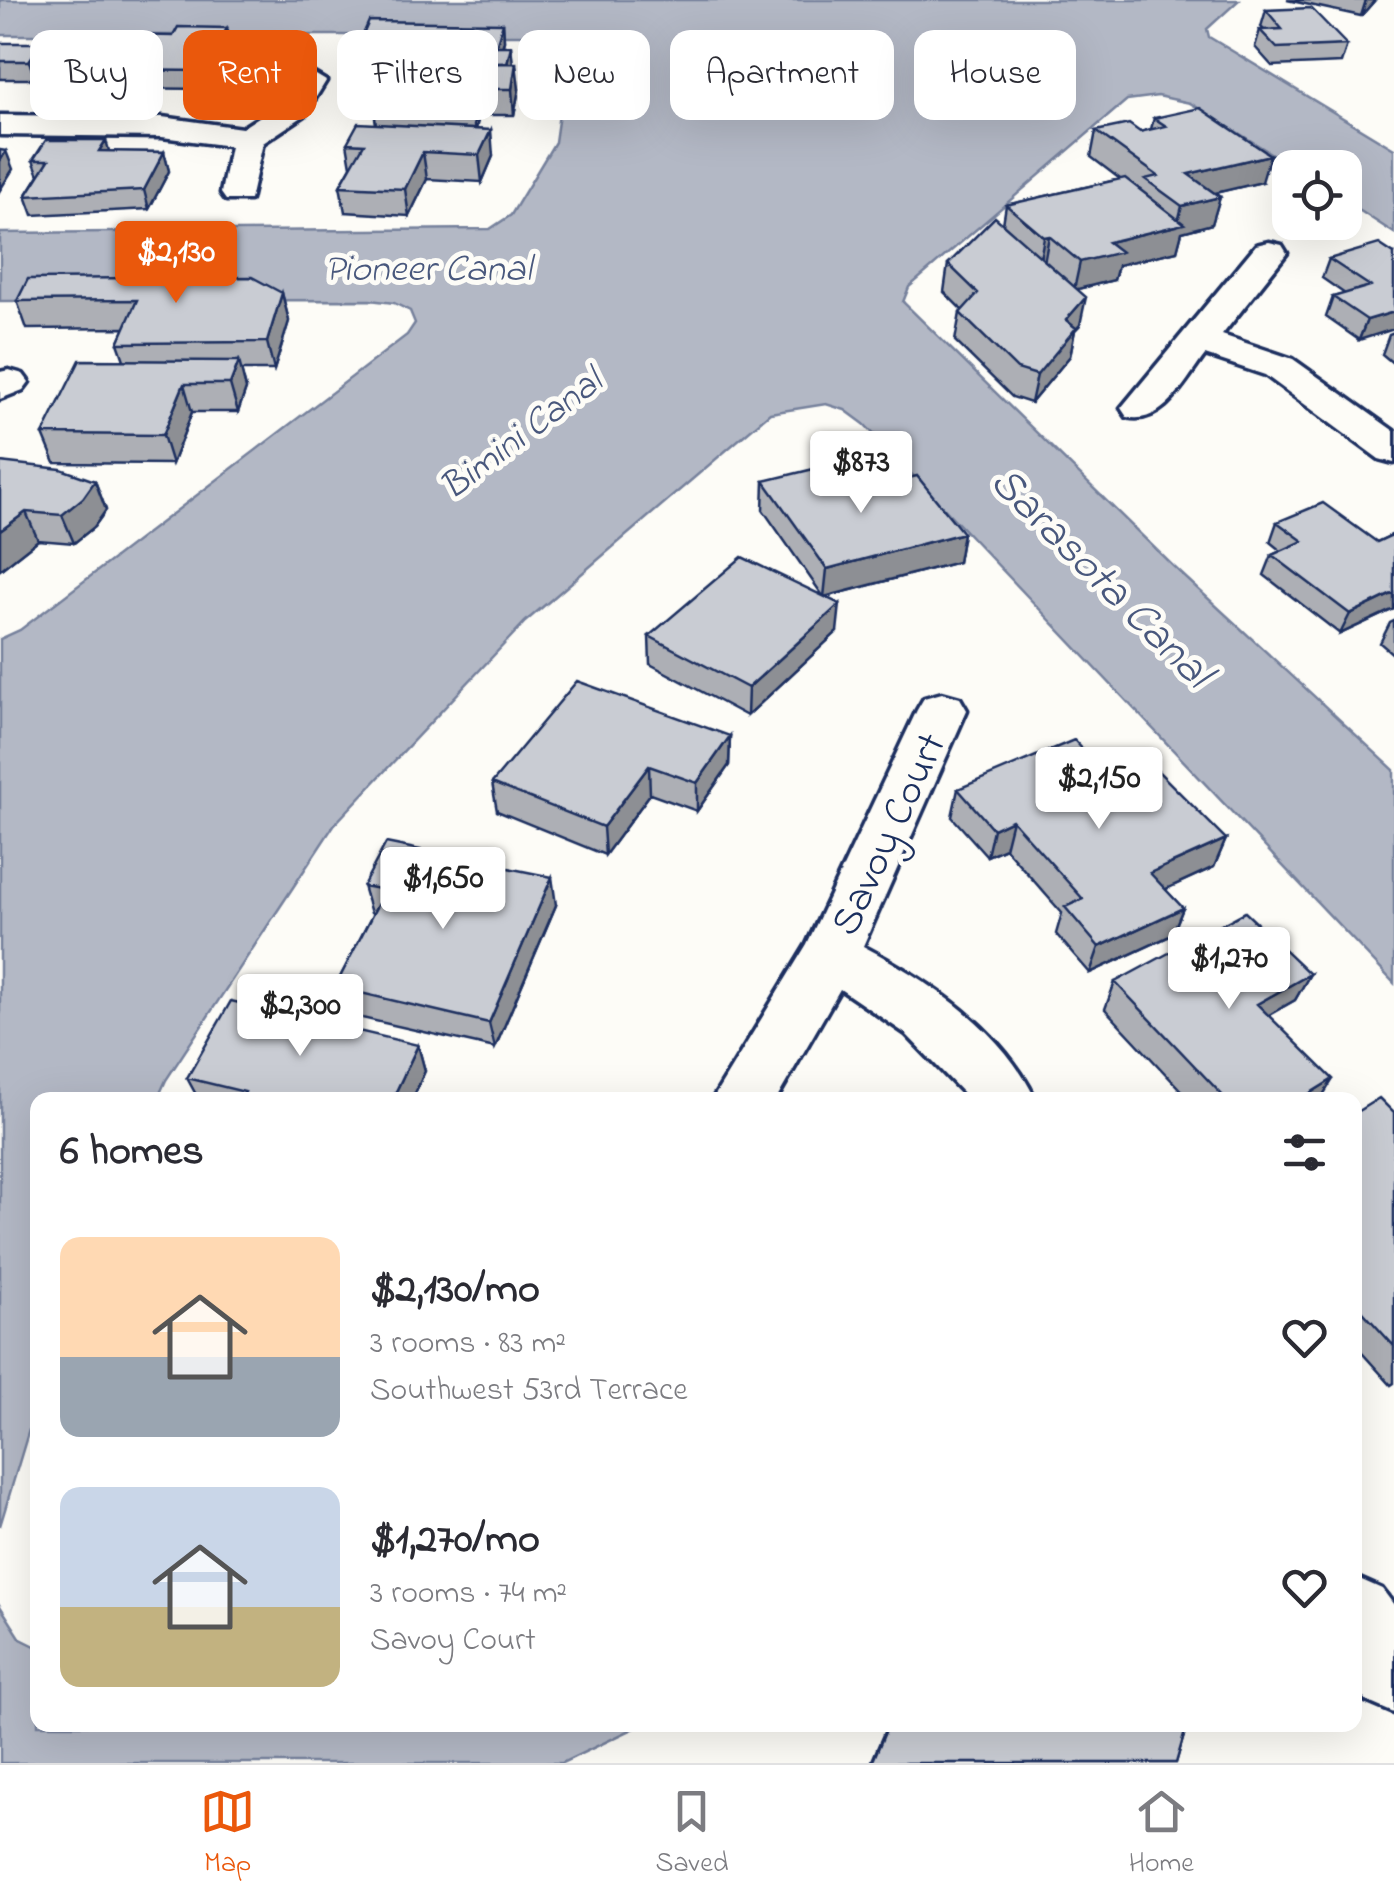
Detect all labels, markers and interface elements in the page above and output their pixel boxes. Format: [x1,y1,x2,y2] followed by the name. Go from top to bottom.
[30,30,163,120] chip: Buy
[183,30,317,120] chip: Rent
[337,30,498,120] chip: Filters
[518,30,650,120] chip: New
[670,30,894,120] chip: Apartment
[914,30,1076,120] chip: House
[1272,150,1362,240] map controls
[1272,150,1362,240] button: locate
[95,221,257,306] pin: $2,130
[137,230,215,277] text: $2,130
[324,243,536,299] water label: Pioneer Canal
[429,354,619,516] water label: Bimini Canal
[802,431,920,516] pin: $873
[832,440,890,487] text: $873
[973,452,1230,709] water label: Sarasota Canal
[816,723,964,946] street label: Savoy Court
[1018,747,1180,832] pin: $2,150
[1057,756,1141,803] text: $2,150
[362,847,524,932] pin: $1,650
[402,856,484,903] text: $1,650
[1148,927,1310,1012] pin: $1,270
[1190,936,1268,983] text: $1,270
[219,974,381,1059] pin: $2,300
[259,983,341,1030] text: $2,300
[60,1122,204,1183] text: 6 homes
[1277,1125,1332,1180] icon: filters
[370,1260,540,1321] text: $2,130/mo
[140,1277,260,1397] icon: home
[1277,1310,1332,1365] icon: heart
[370,1321,566,1368] text: 3 rooms · 83 m²
[370,1368,687,1415] text: Southwest 53rd Terrace
[370,1510,540,1571] text: $1,270/mo
[140,1527,260,1647] icon: home
[1277,1560,1332,1615] icon: heart
[370,1571,567,1618] text: 3 rooms · 74 m²
[370,1618,536,1665] text: Savoy Court
[200,1784,255,1885] tab: Map
[655,1784,728,1885] tab: Saved
[1129,1784,1194,1885] tab: Home

